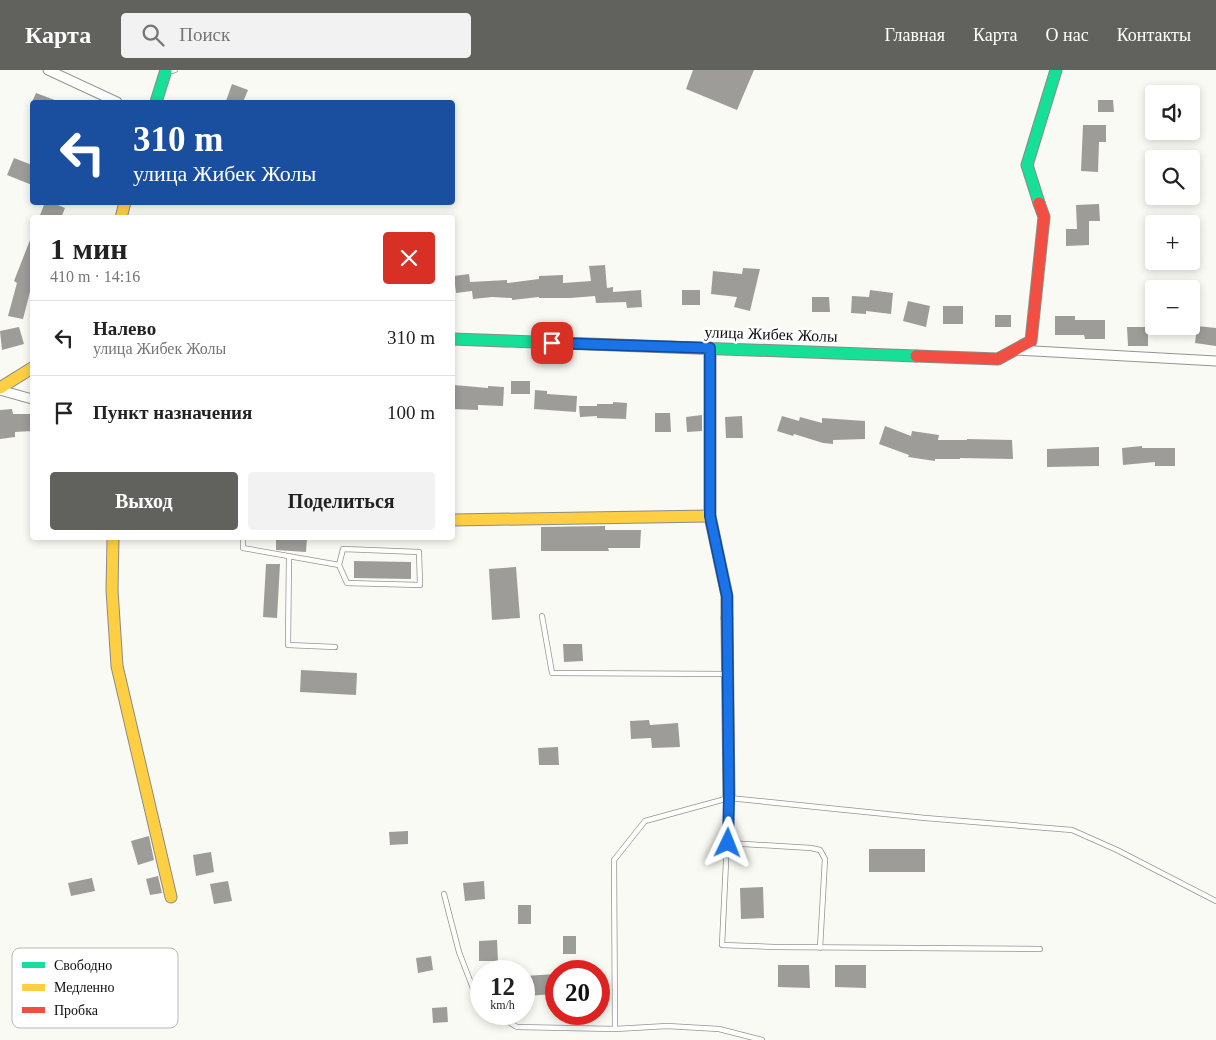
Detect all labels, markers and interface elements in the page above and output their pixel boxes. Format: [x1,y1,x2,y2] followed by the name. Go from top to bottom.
[121,13,471,58] search box
[139,21,167,49] icon: search
[25,22,91,48] text: Карта
[179,24,230,45] text: Поиск
[885,25,945,45] text: Главная
[973,25,1018,45] text: Карта
[1046,25,1089,45] text: О нас
[1117,25,1191,45] text: Контакты
[1145,85,1200,335] map controls
[1145,85,1200,140] button: sound
[50,120,115,185] icon: left
[133,120,223,159] text: 310 m
[1145,150,1200,205] button: search
[133,161,316,186] text: улица Жибек Жолы
[1145,215,1200,270] button: +
[50,232,128,265] text: 1 мин
[383,232,435,284] button: close
[50,268,140,285] text: 410 m · 14:16
[1145,280,1200,335] button: −
[93,318,156,339] text: Налево
[531,322,573,364] pin
[704,323,838,346] street label: улица Жибек Жолы
[50,324,78,352] icon: left
[387,327,435,348] text: 310 m
[538,329,566,357] icon: arrive
[93,340,226,357] text: улица Жибек Жолы
[50,399,78,427] icon: arrive
[93,402,252,423] text: Пункт назначения
[387,402,435,423] text: 100 m
[50,472,238,530] button: Выход
[248,472,435,530] button: Поделиться
[701,816,753,868] position arrow
[12,948,178,1028] legend
[54,958,112,973] text: Свободно
[545,960,610,1025] speed limit sign: 20
[490,973,515,1000] text: 12
[54,980,115,995] text: Медленно
[490,998,515,1012] text: km/h
[54,1003,99,1018] text: Пробка

